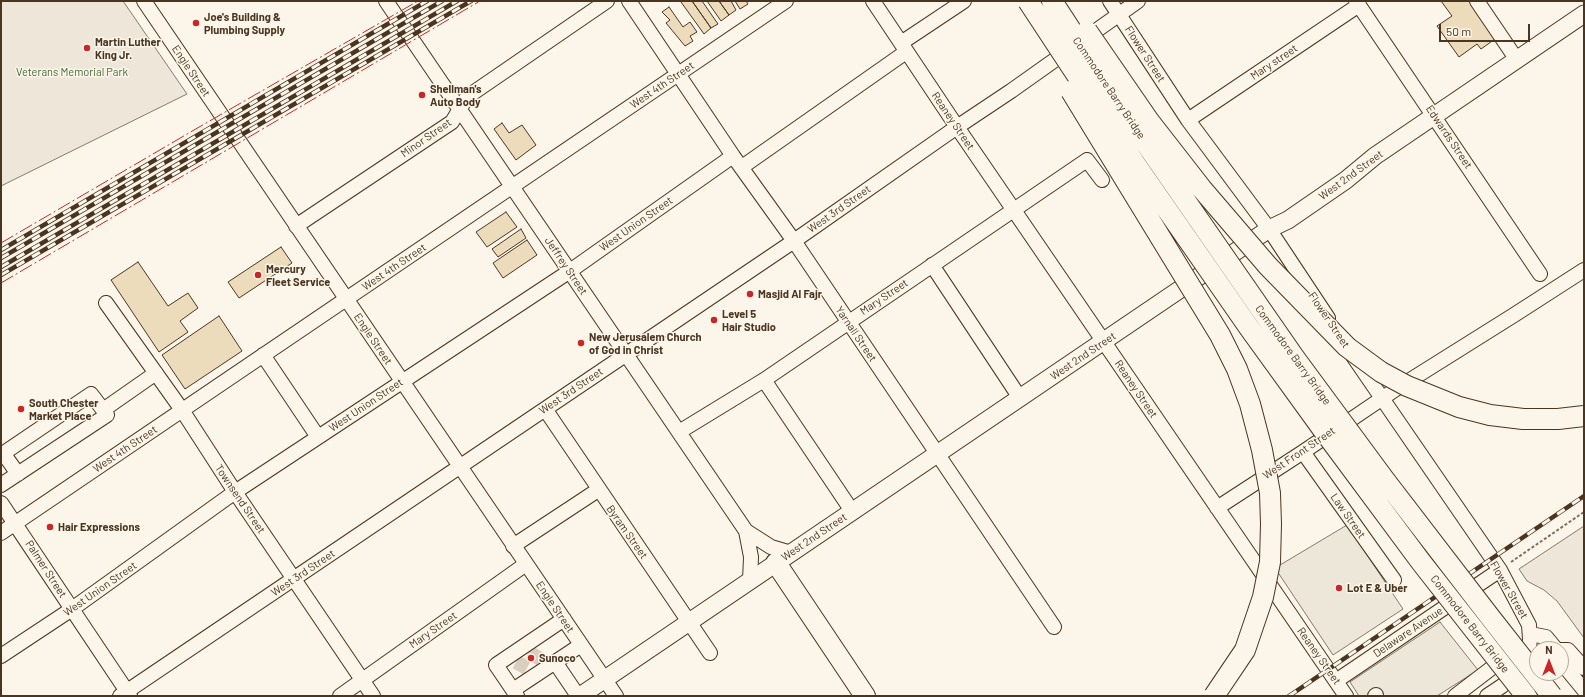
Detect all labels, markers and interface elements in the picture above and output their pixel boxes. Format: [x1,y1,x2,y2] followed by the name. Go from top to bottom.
[204,10,285,36] place label: Joe's Building & Plumbing Supply
[1441,16,1532,42] scale bar
[191,18,201,28] marker: Joe's Building & Plumbing Supply
[1122,23,1168,85] street label: Flower Street
[1446,24,1471,38] text: 50 m
[1070,34,1148,142] street label: Commodore Barry Bridge
[95,35,161,61] place label: Martin Luther King Jr.
[1248,41,1300,83] street label: Mary street
[82,43,92,53] marker: Martin Luther King Jr.
[169,43,213,99] street label: Engle Street
[627,59,697,111] street label: West 4th Street
[16,65,128,79] park label: Veterans Memorial Park
[430,82,482,108] place label: Shellman's Auto Body
[417,90,427,100] marker: Shellman's Auto Body
[929,90,977,152] street label: Reaney Street
[1423,103,1475,171] street label: Edwards Street
[398,116,454,160] street label: Minor Street
[1316,147,1386,203] street label: West 2nd Street
[805,182,873,236] street label: West 3rd Street
[597,194,675,254] street label: West Union Street
[542,235,590,297] street label: Jeffrey Street
[359,241,429,293] street label: West 4th Street
[266,262,330,288] place label: Mercury Fleet Service
[253,270,263,280] marker: Mercury Fleet Service
[857,276,911,318] street label: Mary Street
[758,287,822,301] place label: Masjid Al Fajr
[745,289,755,299] marker: Masjid Al Fajr
[1306,290,1352,350] street label: Flower Street
[1252,302,1334,408] street label: Commodore Barry Bridge
[833,304,879,364] street label: Yarnall Street
[722,307,776,333] place label: Level 5 Hair Studio
[351,311,395,367] street label: Engle Street
[709,315,719,325] marker: Level 5 Hair Studio
[1048,329,1118,383] street label: West 2nd Street
[589,330,702,356] place label: New Jerusalem Church of God in Christ
[576,338,586,348] marker: New Jerusalem Church of God in Christ
[1112,358,1160,420] street label: Reaney Street
[537,365,605,417] street label: West 3rd Street
[327,375,405,435] street label: West Union Street
[29,396,98,422] place label: South Chester Market Place
[16,404,26,414] marker: South Chester Market Place
[90,423,160,475] street label: West 4th Street
[1260,424,1338,482] street label: West Front Street
[212,462,268,536] street label: Townsend Street
[1328,491,1368,541] street label: Law Street
[604,502,650,562] street label: Byram Street
[779,510,849,564] street label: West 2nd Street
[58,520,140,534] place label: Hair Expressions
[45,522,55,532] marker: Hair Expressions
[23,538,69,600] street label: Palmer Street
[269,547,337,599] street label: West 3rd Street
[61,559,139,619] street label: West Union Street
[1487,559,1531,621] street label: Flower Street
[1428,573,1512,675] street label: Commodore Barry Bridge
[533,579,577,635] street label: Engle Street
[1347,581,1408,595] place label: Lot E & Uber
[1334,583,1344,593] marker: Lot E & Uber
[1371,604,1445,660] street label: Delaware Avenue
[407,609,459,651] street label: Mary Street
[1294,625,1344,687] street label: Reaney Street
[1529,641,1569,681] north arrow
[1545,643,1553,656] text: N
[539,651,576,665] place label: Sunoco
[526,653,536,663] marker: Sunoco

